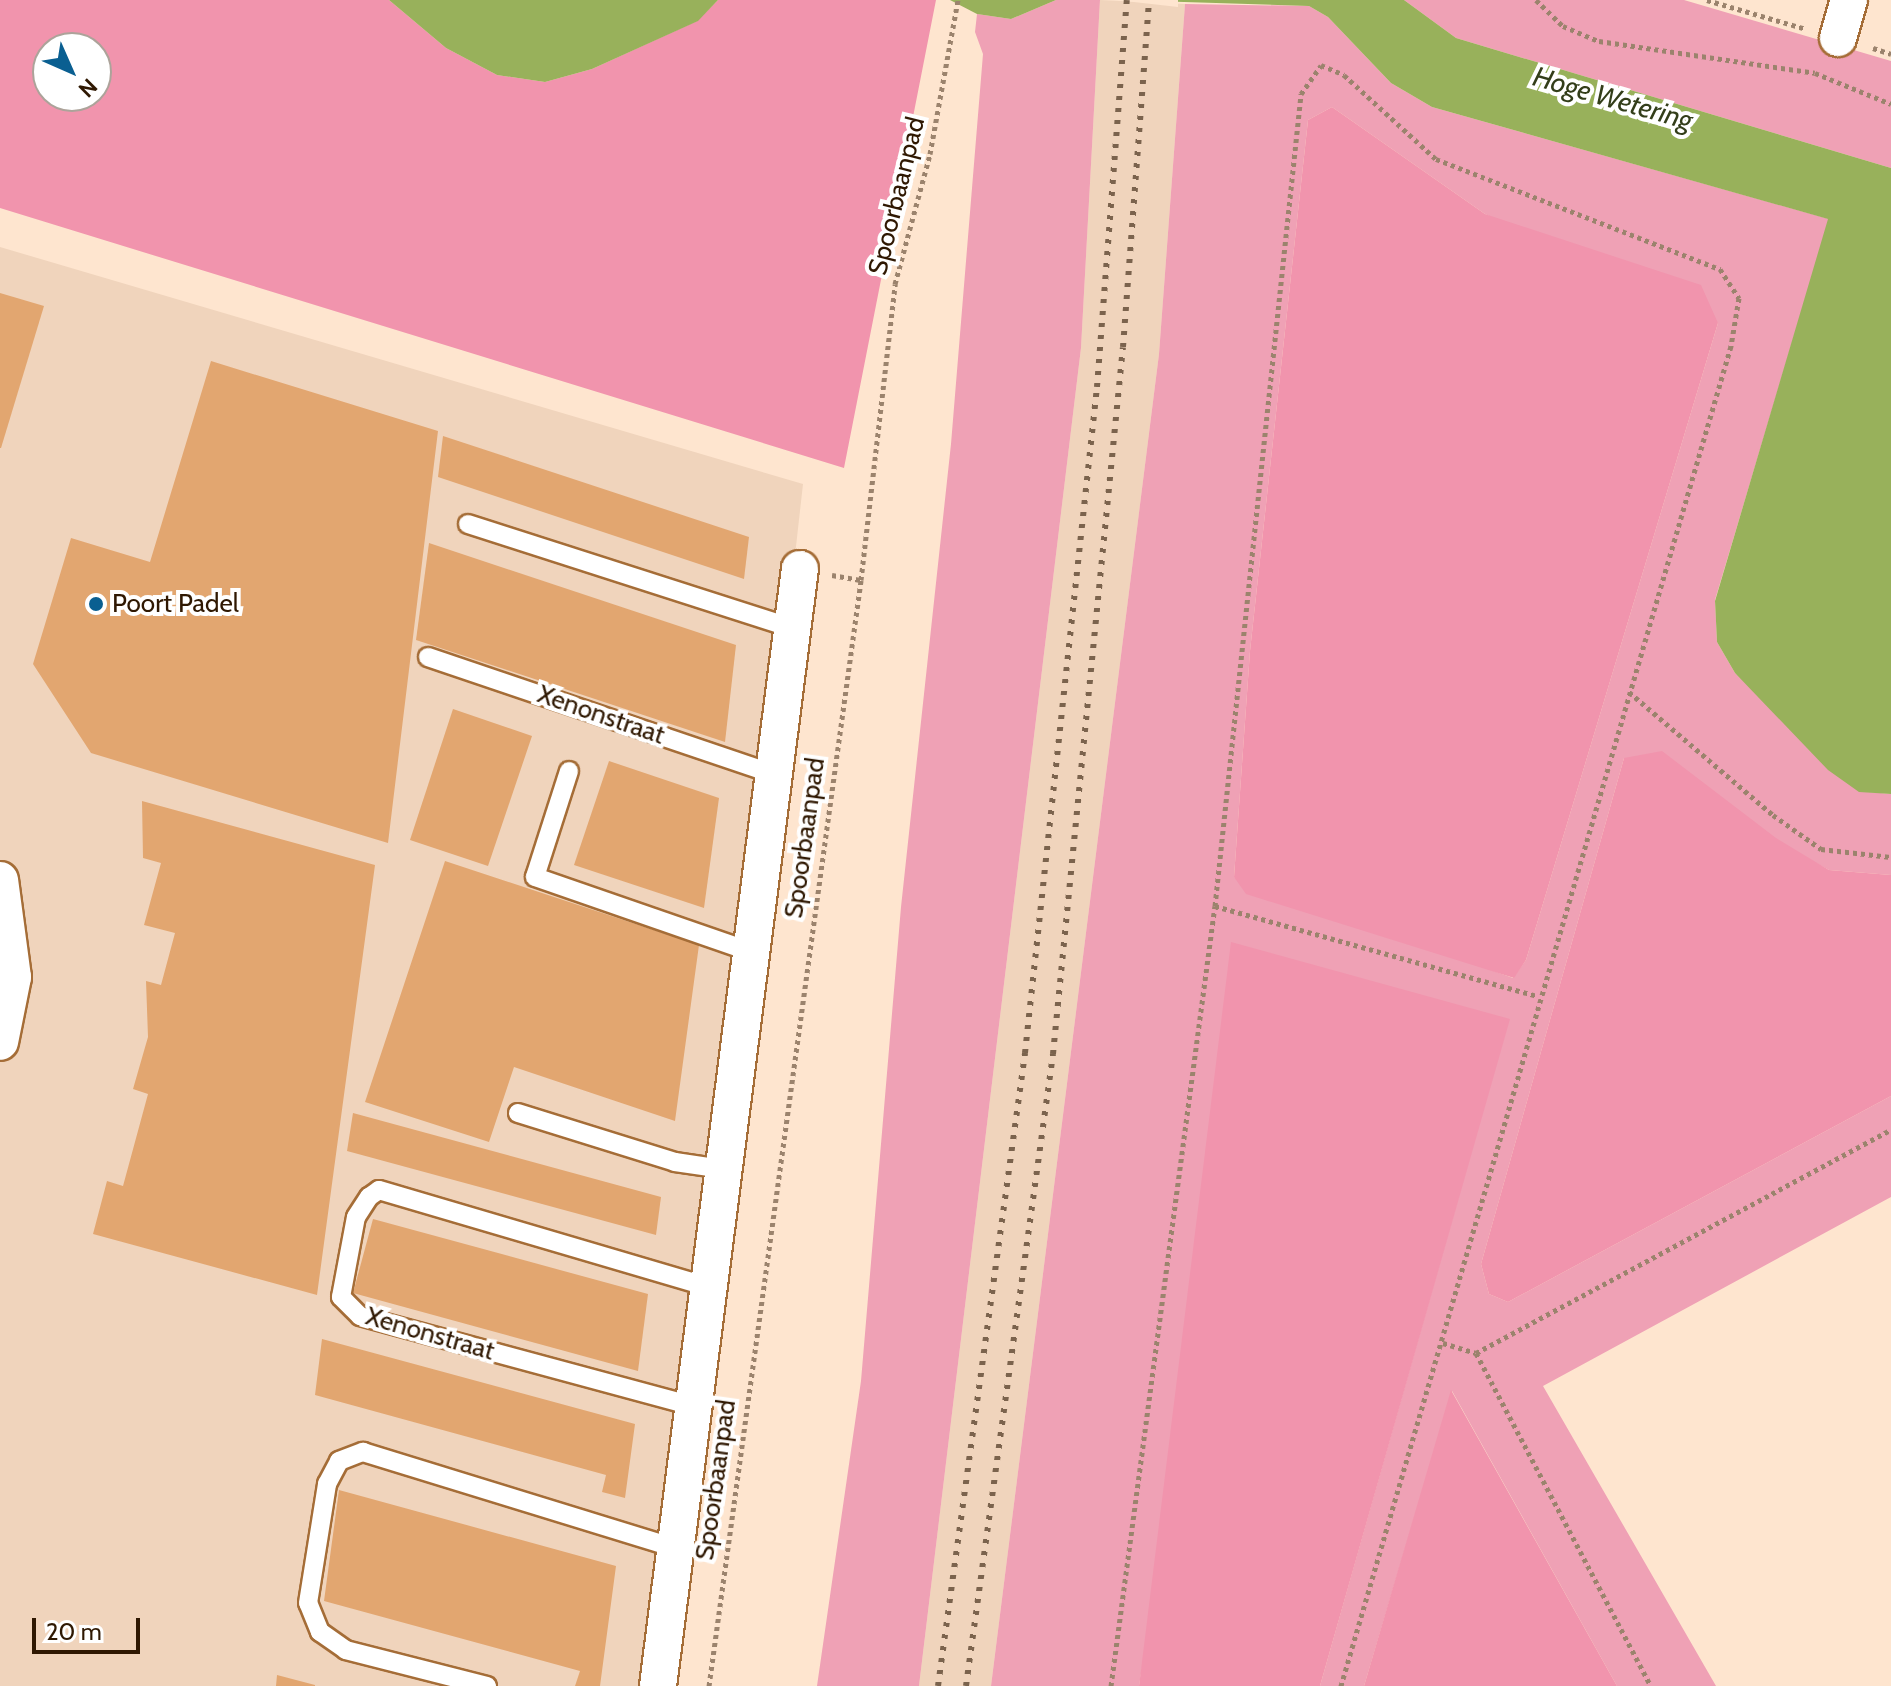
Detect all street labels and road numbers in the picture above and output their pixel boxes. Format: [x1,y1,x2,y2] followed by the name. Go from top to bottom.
[862,114,932,278] street label: Spoorbaanpad
[533,679,669,751] street label: Xenonstraat
[778,756,832,920] street label: Spoorbaanpad
[362,1301,498,1367] street label: Xenonstraat
[689,1398,743,1562] street label: Spoorbaanpad

